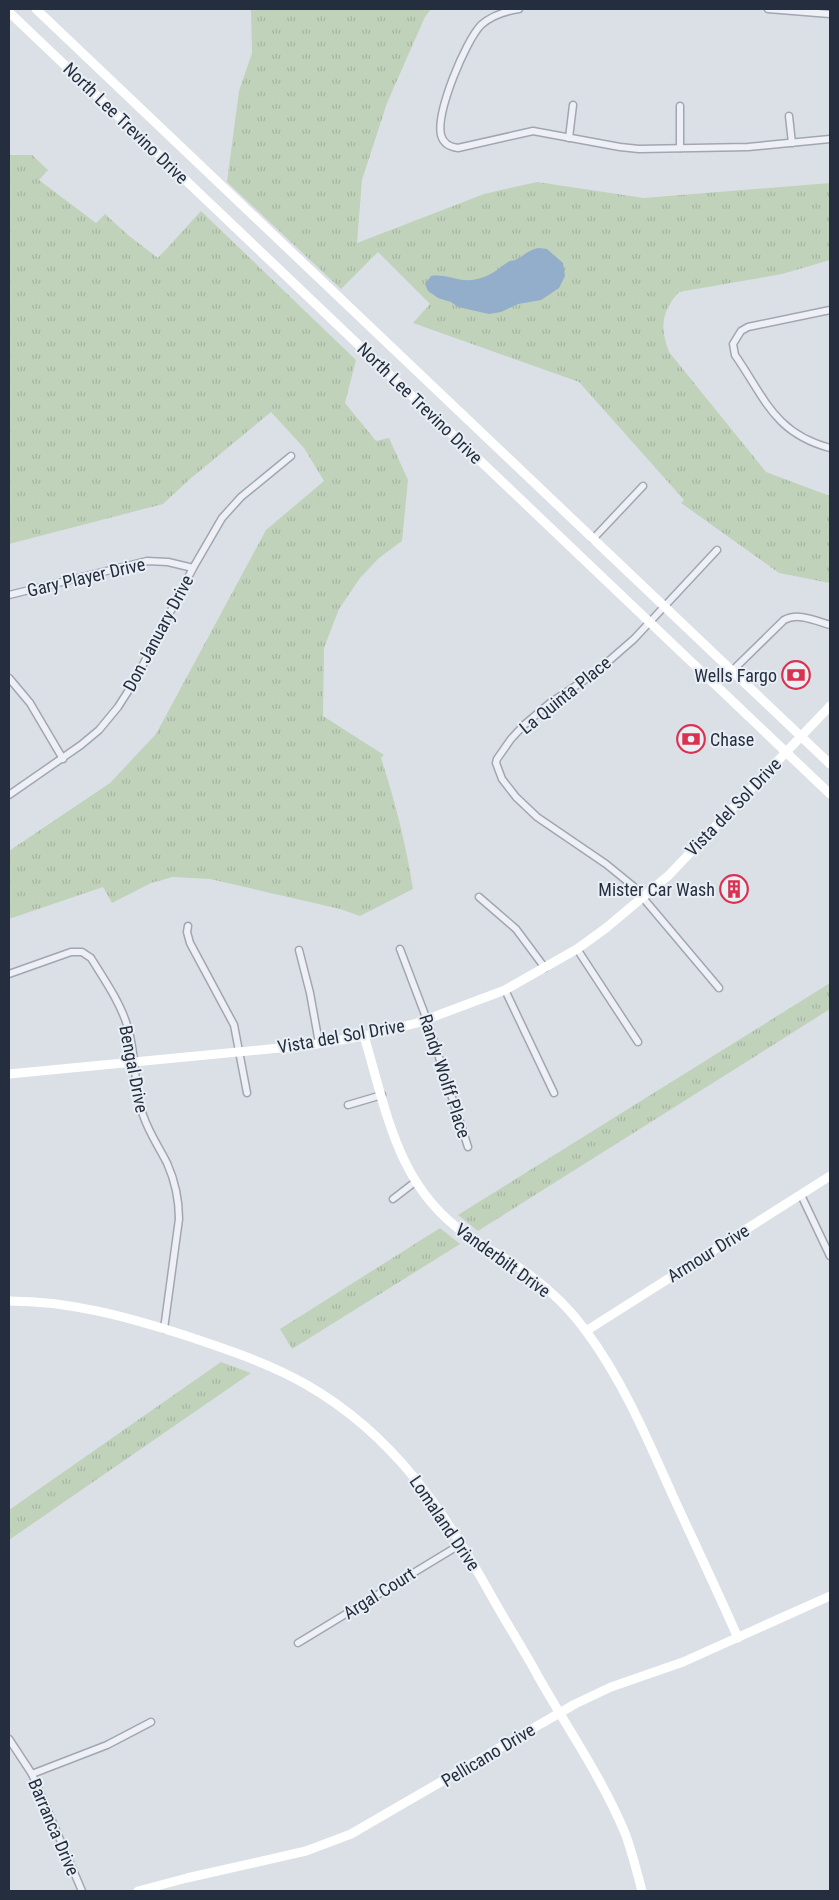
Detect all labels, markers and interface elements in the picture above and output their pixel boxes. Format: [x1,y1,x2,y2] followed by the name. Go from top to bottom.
[59,58,193,188] street label: North Lee Trevino Drive
[353,338,487,468] street label: North Lee Trevino Drive
[25,553,147,601] street label: Gary Player Drive
[119,571,197,695] street label: Don January Drive
[515,652,615,738] street label: La Quinta Place
[781,660,811,690] bank icon: Wells Fargo
[694,665,777,686] place label: Wells Fargo
[676,724,706,754] bank icon: Chase
[710,729,754,750] place label: Chase
[681,753,785,861] street label: Vista del Sol Drive
[719,874,749,904] building icon: Mister Car Wash
[598,879,715,900] place label: Mister Car Wash
[415,1011,475,1141] street label: Randy Wolff Place
[276,1014,406,1058] street label: Vista del Sol Drive
[115,1023,153,1115] street label: Bengal Drive
[451,1218,555,1302] street label: Vanderbilt Drive
[663,1220,753,1286] street label: Armour Drive
[405,1471,485,1575] street label: Lomaland Drive
[339,1563,419,1623] street label: Argal Court
[437,1719,539,1791] street label: Pellicano Drive
[24,1775,84,1879] street label: Barranca Drive

